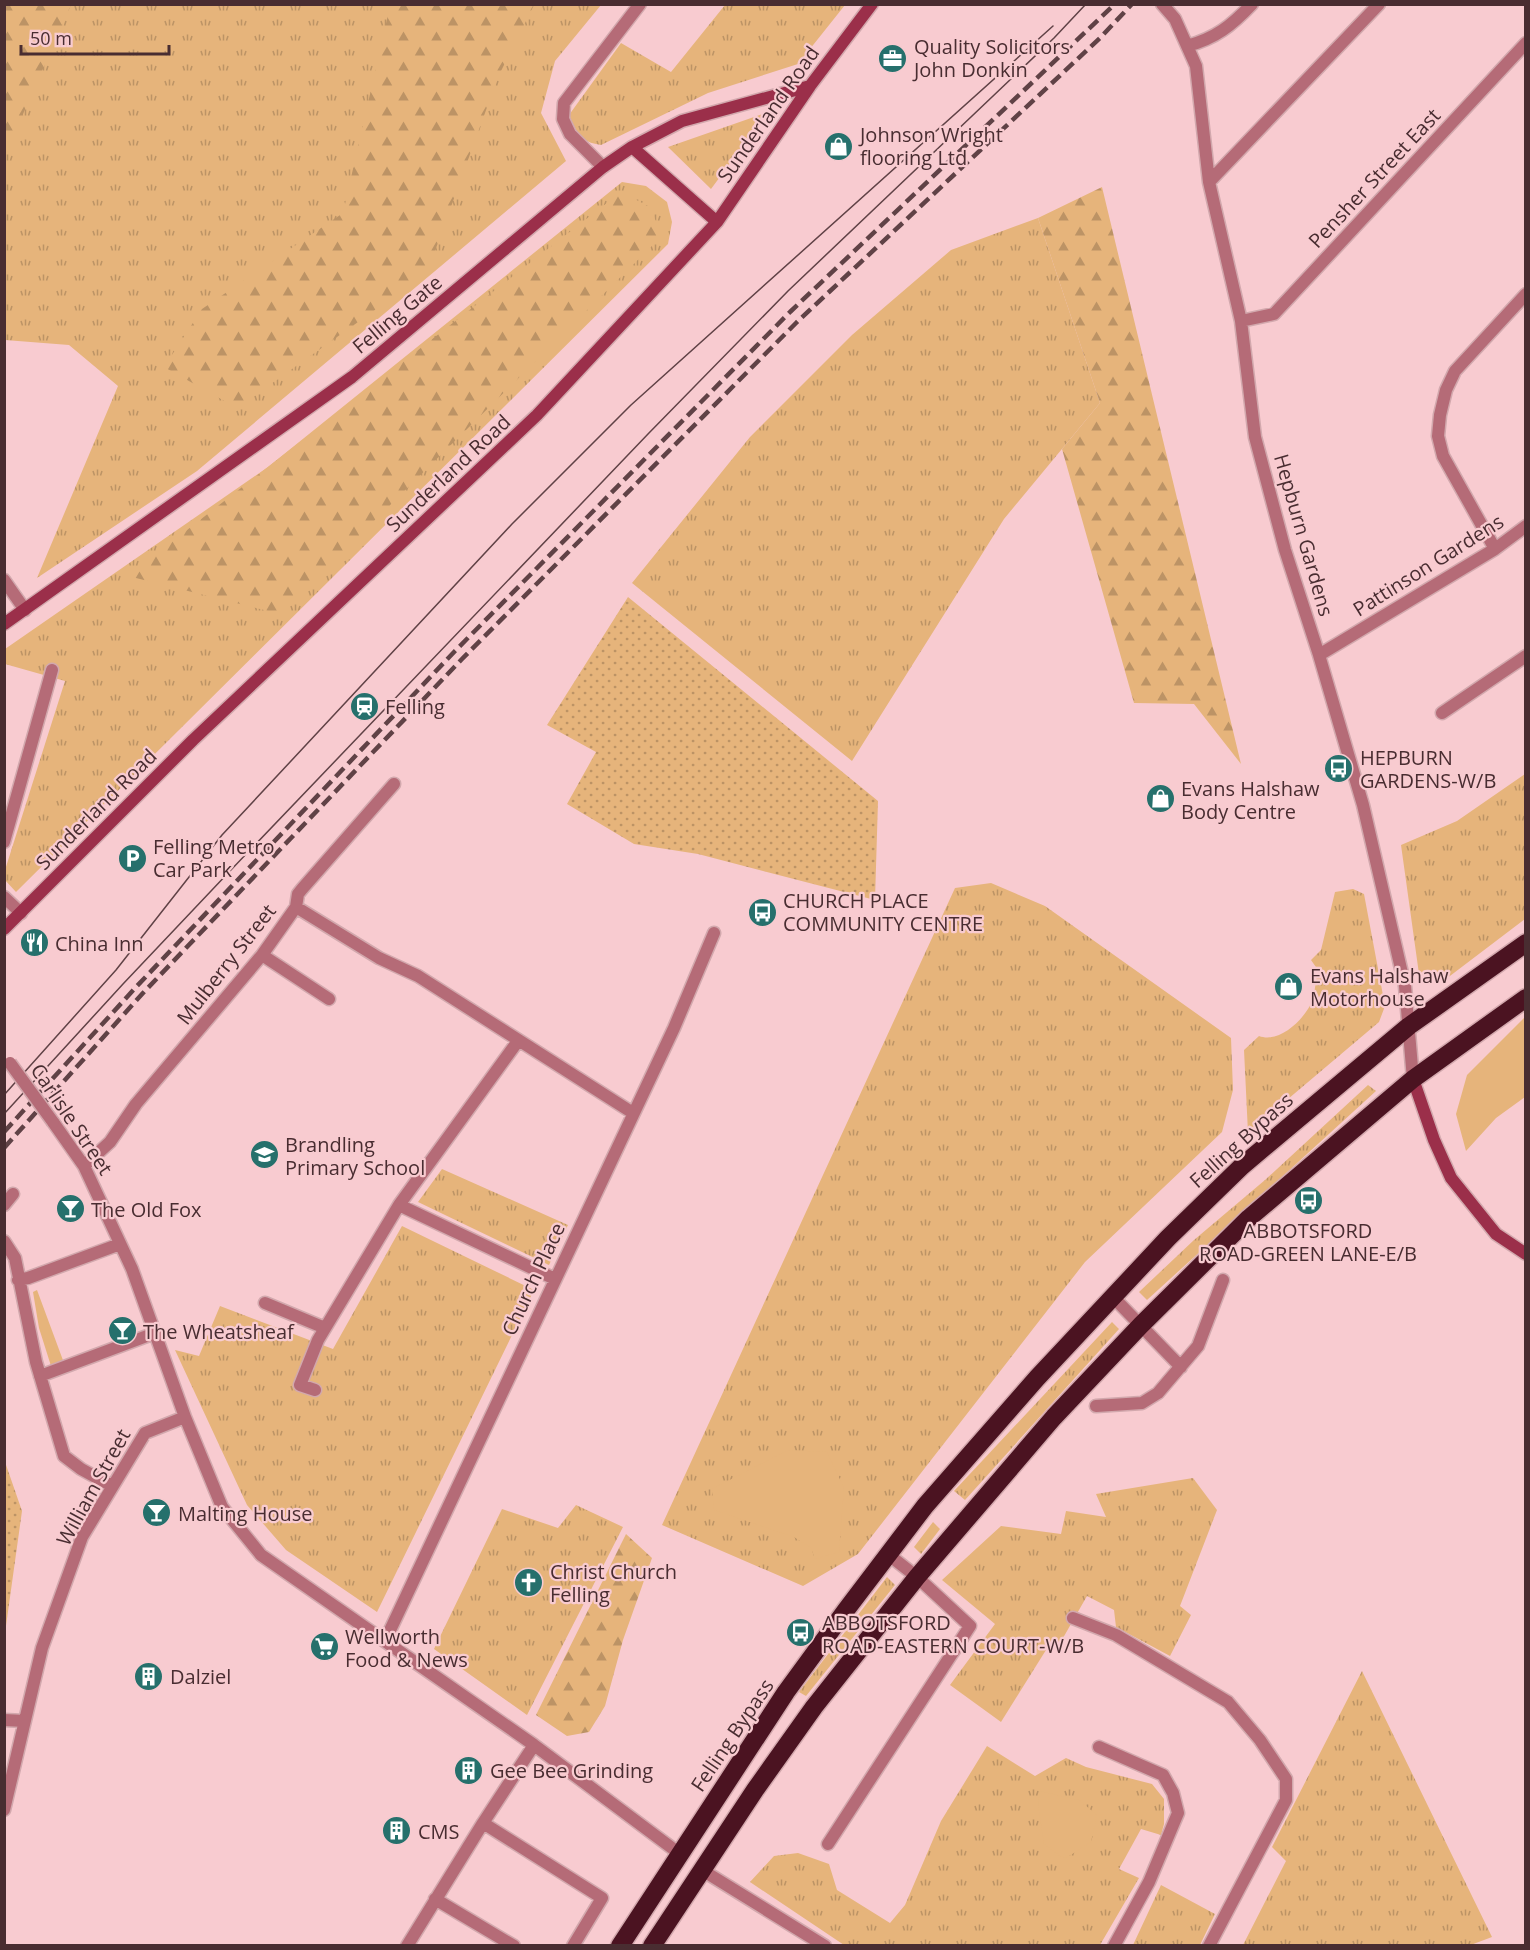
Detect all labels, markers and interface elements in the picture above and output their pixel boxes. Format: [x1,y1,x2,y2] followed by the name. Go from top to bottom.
[21,18,170,56] scale bar
[30,26,72,50] text: 50 m
[912,33,1070,83] place label: Quality Solicitors John Donkin
[711,40,825,188] street label: Sunderland Road
[877,42,909,74] office icon: Quality Solicitors John Donkin
[1302,102,1446,254] street label: Pensher Street East
[858,121,1003,171] place label: Johnson Wright flooring Ltd
[823,130,855,162] shop icon: Johnson Wright flooring Ltd
[347,269,447,359] street label: Felling Gate
[380,408,516,538] street label: Sunderland Road
[1268,451,1340,619] street label: Hepburn Gardens
[1348,508,1508,622] street label: Pattinson Gardens
[348,690,380,722] station icon: Felling
[385,693,445,720] place label: Felling
[30,743,162,875] street label: Sunderland Road
[1360,744,1496,794] place label: HEPBURN GARDENS-W/B
[1323,753,1355,785] bus stop icon: HEPBURN GARDENS-W/B
[1181,775,1320,825] place label: Evans Halshaw Body Centre
[1144,783,1176,815] shop icon: Evans Halshaw Body Centre
[153,833,275,883] place label: Felling Metro Car Park
[116,842,148,874] parking icon: Felling Metro Car Park
[783,887,983,937] place label: CHURCH PLACE COMMUNITY CENTRE
[746,896,778,928] bus stop icon: CHURCH PLACE COMMUNITY CENTRE
[170,898,282,1030] street label: Mulberry Street
[18,927,50,959] restaurant icon: China Inn
[55,930,144,957] place label: China Inn
[1310,962,1449,1012] place label: Evans Halshaw Motorhouse
[1273,970,1305,1002] shop icon: Evans Halshaw Motorhouse
[25,1058,119,1180] street label: Carlisle Street
[1184,1086,1298,1194] street label: Felling Bypass
[285,1131,425,1181] place label: Brandling Primary School
[248,1139,280,1171] school or university icon: Brandling Primary School
[1292,1184,1324,1216] bus stop icon: ABBOTSFORD ROAD-GREEN LANE-E/B
[54,1193,86,1225] bar icon: The Old Fox
[91,1196,202,1223] place label: The Old Fox
[1199,1217,1417,1267] place label: ABBOTSFORD ROAD-GREEN LANE-E/B
[495,1218,571,1340] street label: Church Place
[106,1315,138,1347] bar icon: The Wheatsheaf
[143,1318,295,1345] place label: The Wheatsheaf
[50,1424,136,1550] street label: William Street
[141,1497,173,1529] bar icon: Malting House
[178,1500,312,1527] place label: Malting House
[550,1558,677,1608] place label: Christ Church Felling
[513,1567,545,1599] church icon: Christ Church Felling
[822,1609,1084,1659] place label: ABBOTSFORD ROAD-EASTERN COURT-W/B
[785,1617,817,1649] bus stop icon: ABBOTSFORD ROAD-EASTERN COURT-W/B
[345,1623,468,1673] place label: Wellworth Food & News
[308,1631,340,1663] supermarket icon: Wellworth Food & News
[133,1660,165,1692] building icon: Dalziel
[170,1663,231,1690] place label: Dalziel
[684,1673,780,1797] street label: Felling Bypass
[453,1754,485,1786] building icon: Gee Bee Grinding
[490,1757,653,1784] place label: Gee Bee Grinding
[381,1815,413,1847] building icon: CMS
[418,1818,460,1845] place label: CMS

